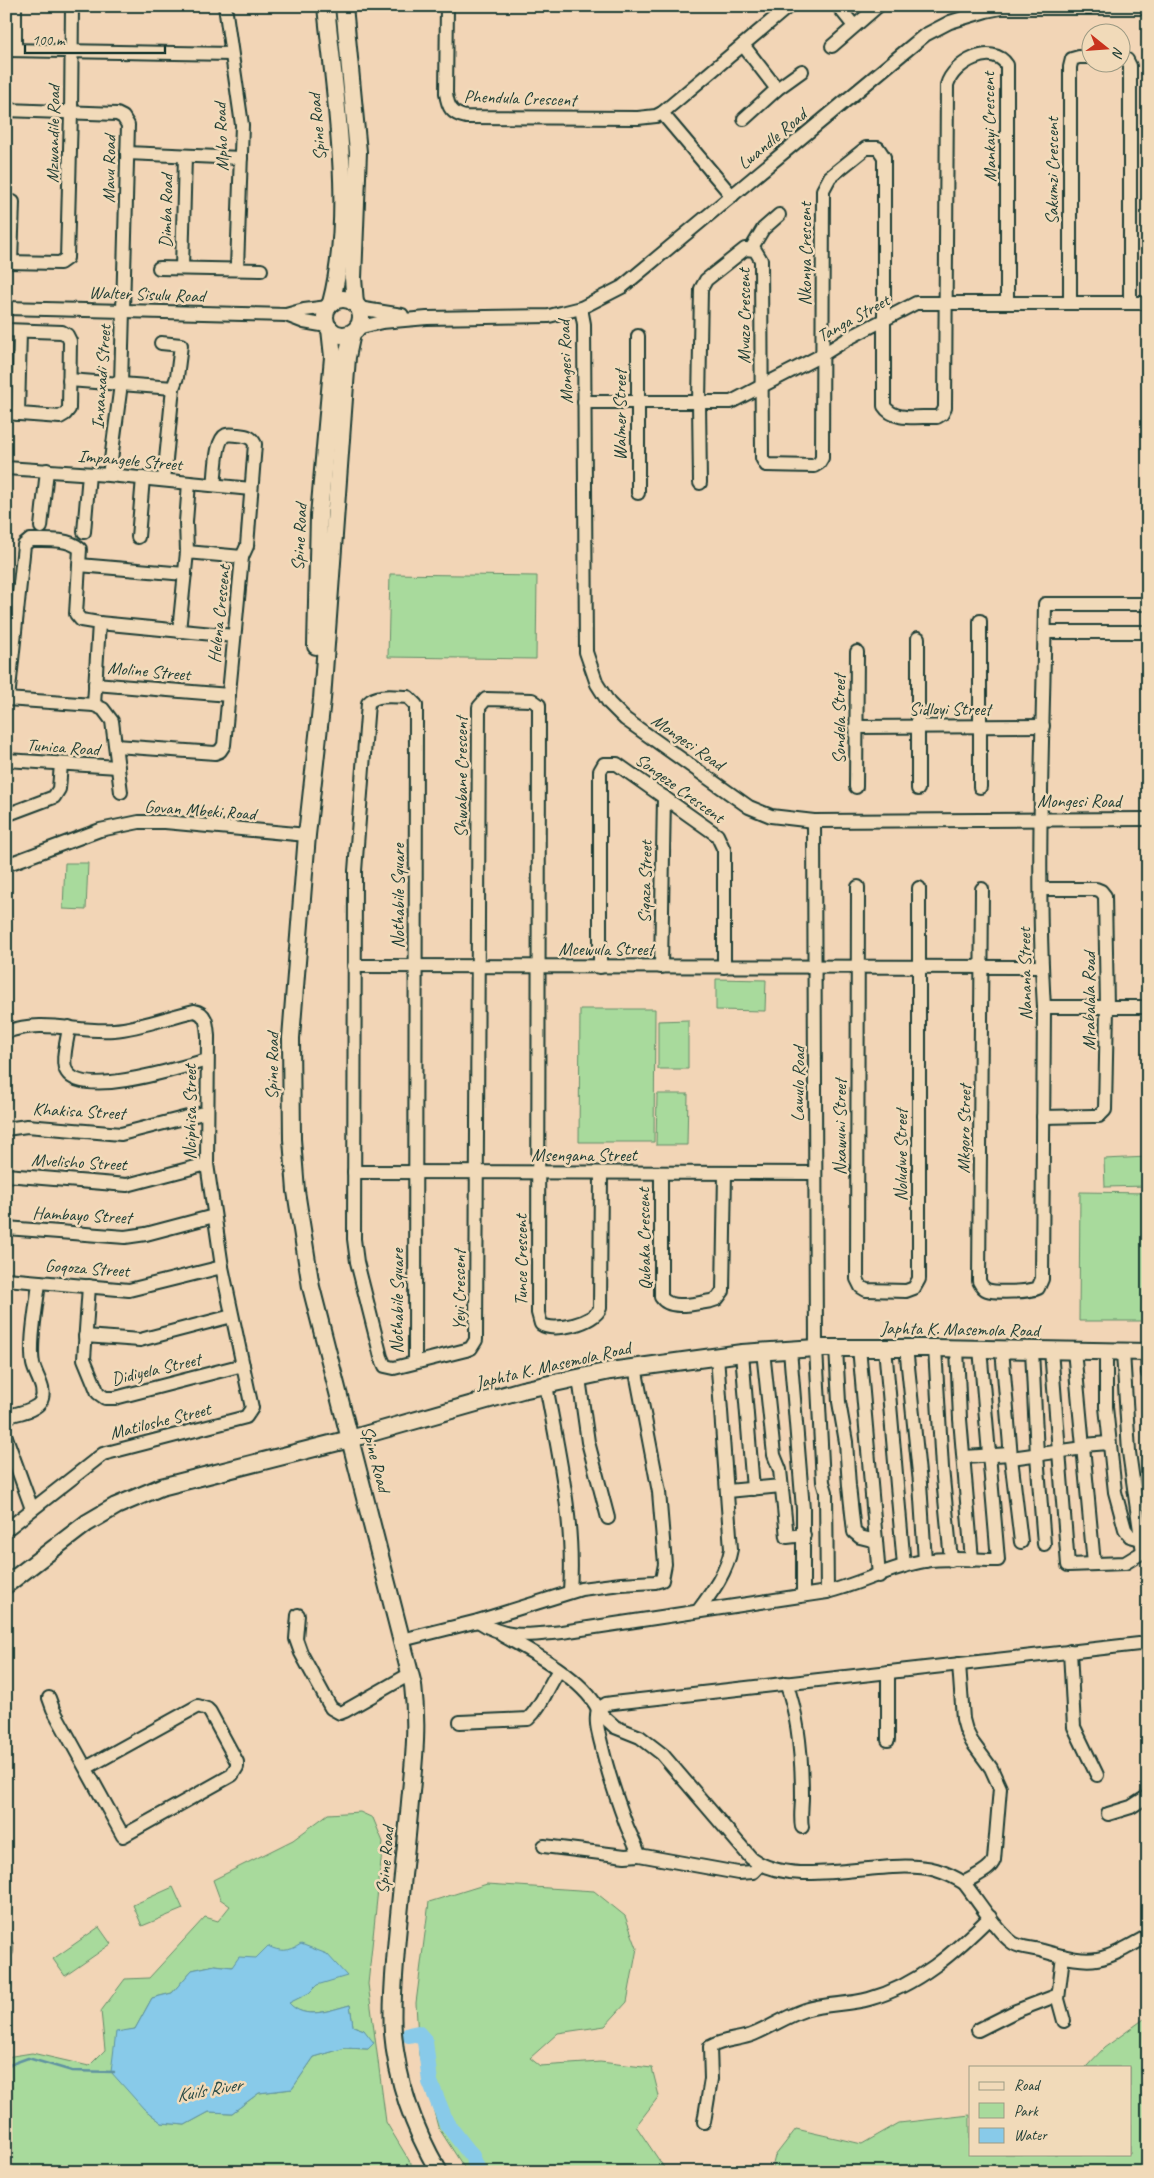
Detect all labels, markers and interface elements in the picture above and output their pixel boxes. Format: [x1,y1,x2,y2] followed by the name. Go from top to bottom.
[25,22,165,54] scale bar
[1082,22,1132,72] north arrow
[32,31,66,50] text: 100 m
[1108,45,1127,61] text: N
[977,70,1001,182] street label: Mankayi Crescent
[41,82,65,183] street label: Mzwandile Road
[463,85,580,111] street label: Phendula Crescent
[303,90,331,162] street label: Spine Road
[209,99,233,172] street label: Mpho Road
[733,102,813,174] street label: Lwandle Road
[1041,115,1063,225] street label: Sakumzi Crescent
[97,132,121,203] street label: Mavu Road
[154,171,178,248] street label: Dimba Road
[794,200,816,306] street label: Nkonya Crescent
[733,266,755,364] street label: Mvuzo Crescent
[89,281,208,307] street label: Walter Sisulu Road
[813,288,895,347] street label: Tanga Street
[552,317,577,404] street label: Mongesi Road
[86,322,116,430] street label: Inxanxadi Street
[609,367,631,460] street label: Walmer Street
[77,444,185,476] street label: Impangele Street
[286,500,312,571] street label: Spine Road
[203,562,235,664] street label: Helena Crescent
[107,656,193,686] street label: Moline Street
[828,671,850,764] street label: Sondela Street
[909,698,994,720] street label: Sidloyi Street
[647,709,731,777] street label: Mongesi Road
[450,713,472,838] street label: Shwabane Crescent
[26,733,103,761] street label: Tunica Road
[631,748,730,829] street label: Songeze Crescent
[1037,790,1124,812] street label: Mongesi Road
[144,795,259,825] street label: Govan Mbeki Road
[633,838,657,924] street label: Siqaza Street
[387,842,409,948] street label: Nothabile Square
[1013,925,1037,1021] street label: Nanana Street
[558,938,657,960] street label: Mcewula Street
[1078,949,1100,1050] street label: Mrabalala Road
[260,1029,284,1100] street label: Spine Road
[786,1043,810,1122] street label: Lawulo Road
[179,1062,201,1160] street label: Nciphisa Street
[829,1076,851,1175] street label: Nxawuni Street
[952,1081,976,1174] street label: Mkgoro Street
[32,1098,129,1125] street label: Khakisa Street
[890,1106,912,1201] street label: Noludwe Street
[531,1144,639,1166] street label: Msengana Street
[31,1149,129,1176] street label: Mvelisho Street
[632,1186,656,1290] street label: Qubaka Crescent
[32,1201,135,1229] street label: Hambayo Street
[510,1212,532,1306] street label: Tunce Crescent
[448,1246,470,1331] street label: Yeyi Crescent
[386,1247,408,1353] street label: Nothabile Square
[44,1254,132,1282] street label: Goqoza Street
[880,1317,1042,1341] street label: Japhta K. Masemola Road
[472,1336,635,1394] street label: Japhta K. Masemola Road
[109,1347,206,1390] street label: Didiyela Street
[107,1397,215,1444] street label: Matiloshe Street
[357,1424,396,1497] street label: Spine Road
[371,1823,399,1895] street label: Spine Road
[969,2066,1132,2156] legend
[175,2072,247,2108] water label: Kuils River
[1014,2076,1041,2095] text: Road
[1014,2102,1039,2121] text: Park
[1014,2126,1048,2145] text: Water

